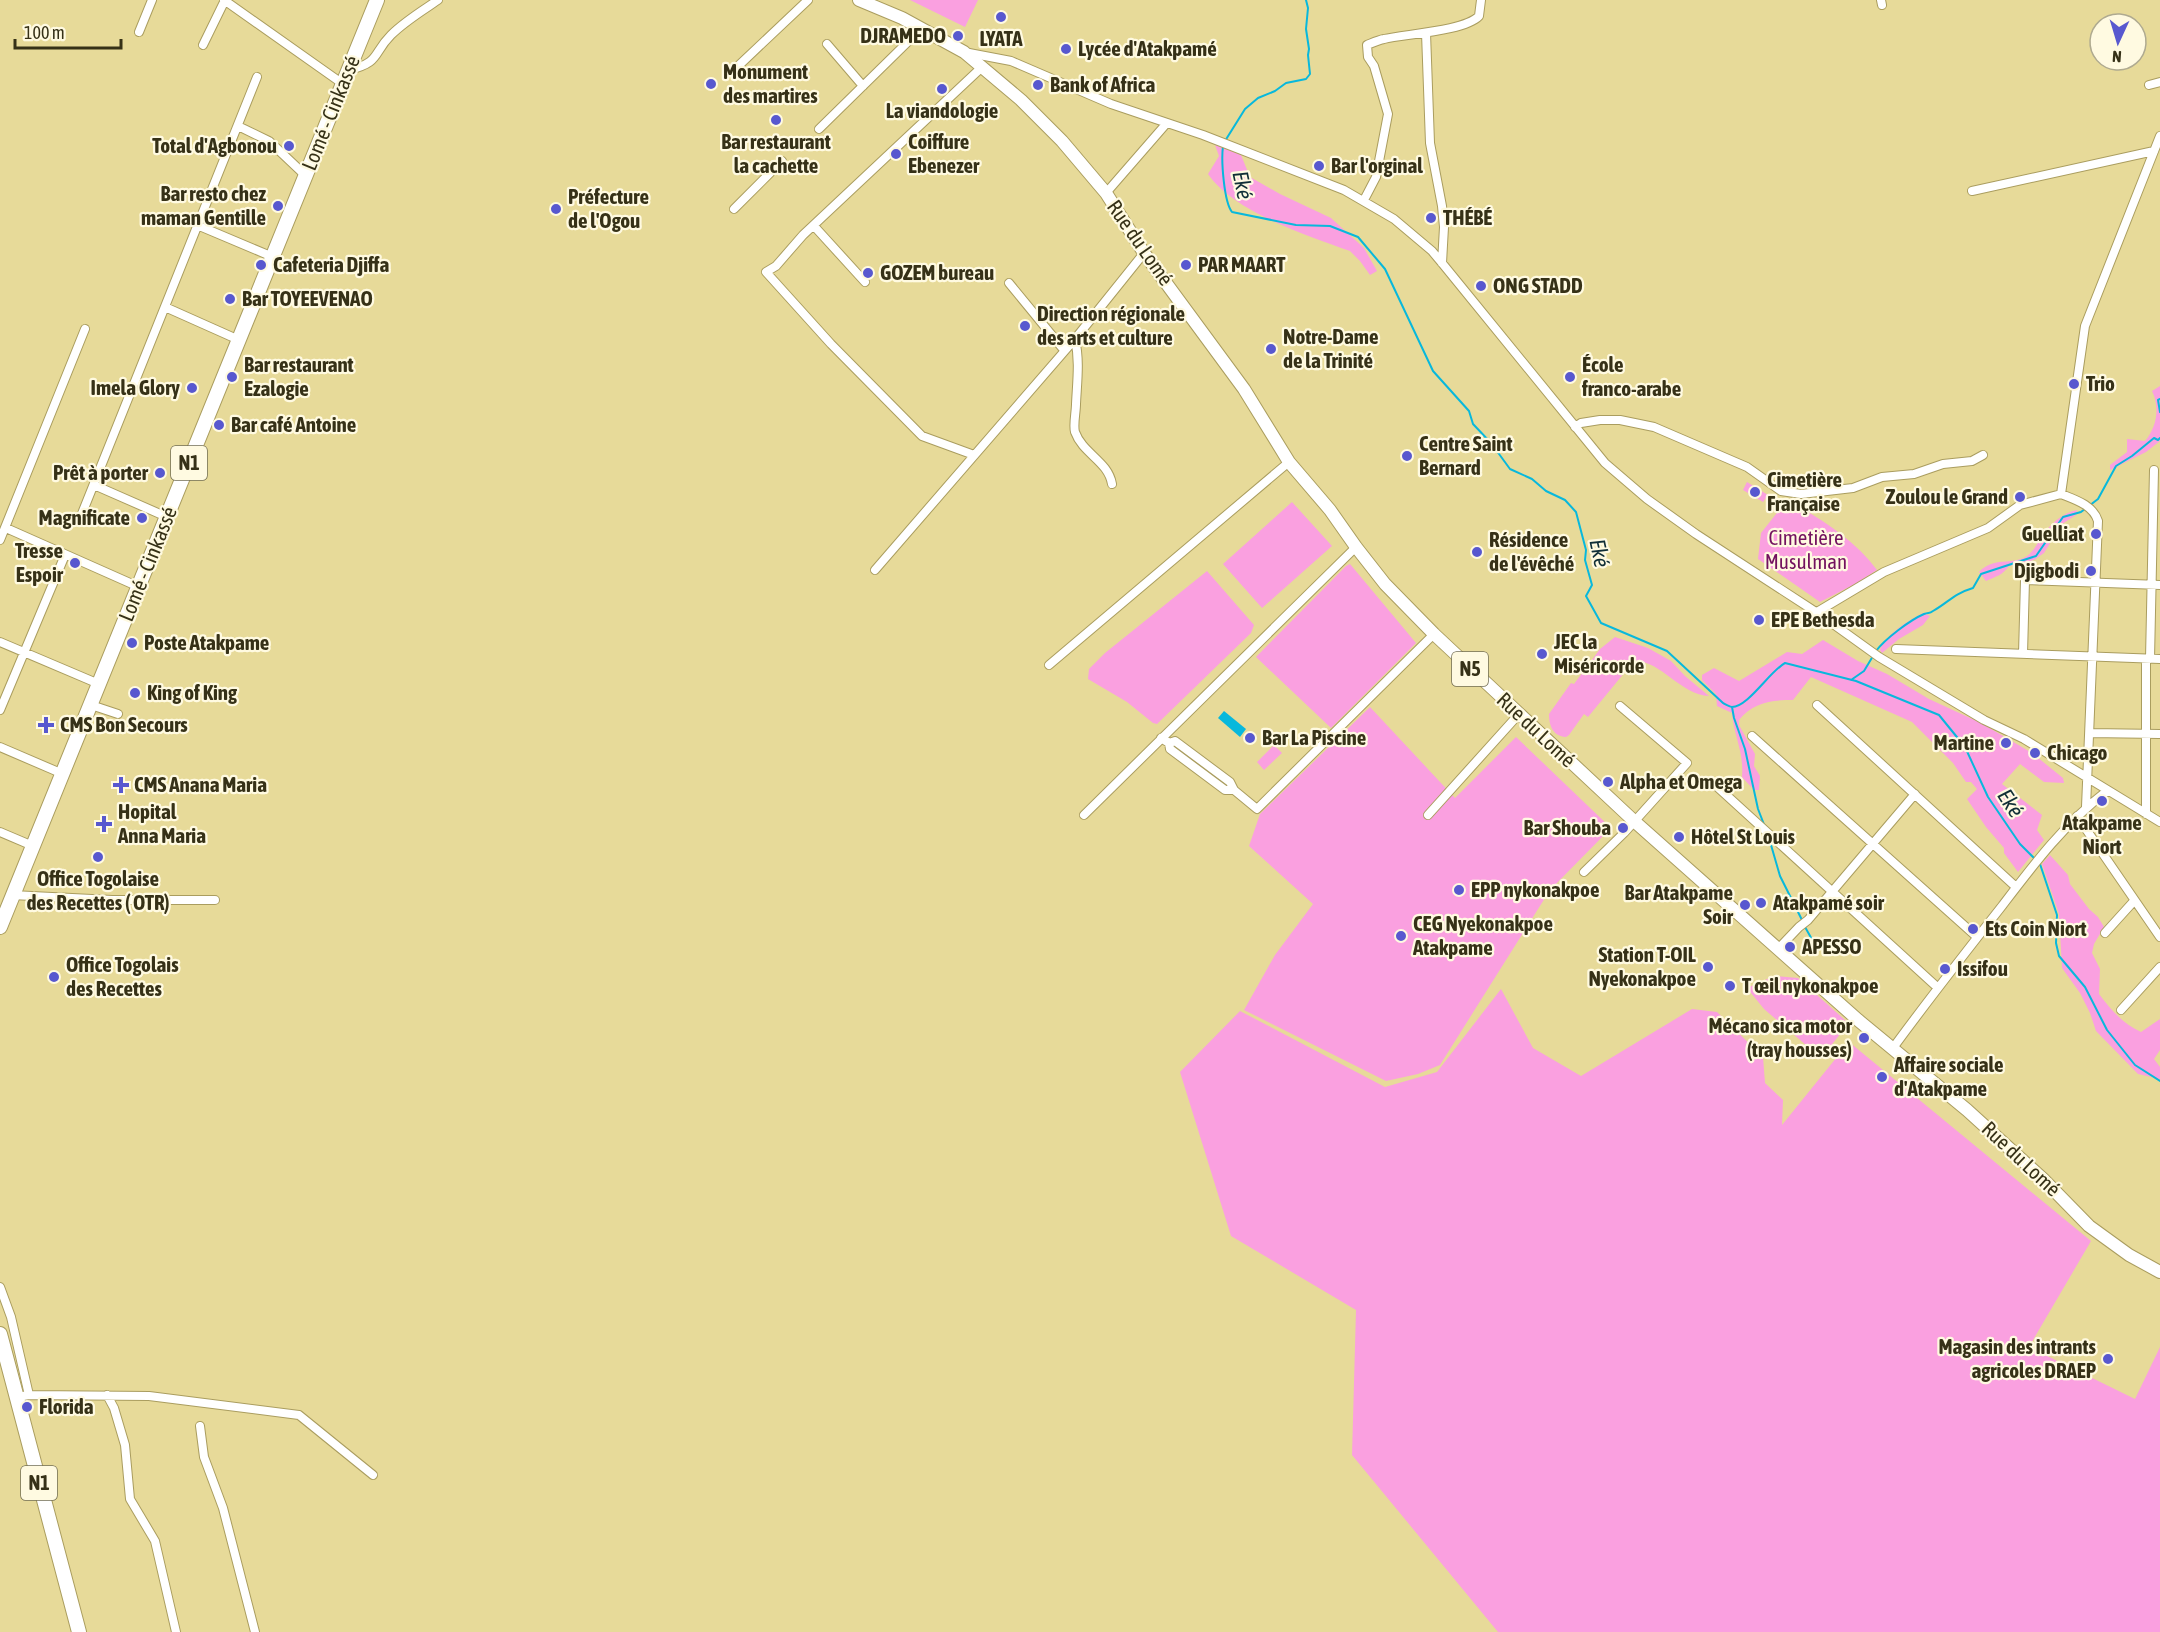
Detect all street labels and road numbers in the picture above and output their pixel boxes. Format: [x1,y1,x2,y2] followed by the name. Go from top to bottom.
[296,52,364,173] street label: Lomé - Cinkassé
[1103,195,1179,290] street label: Rue du Lomé
[171,446,207,480] road number: N1
[113,503,181,624] street label: Lomé - Cinkassé
[1452,652,1488,686] road number: N5
[1492,687,1581,772] street label: Rue du Lomé
[1977,1116,2066,1201] street label: Rue du Lomé
[21,1466,57,1500] road number: N1

